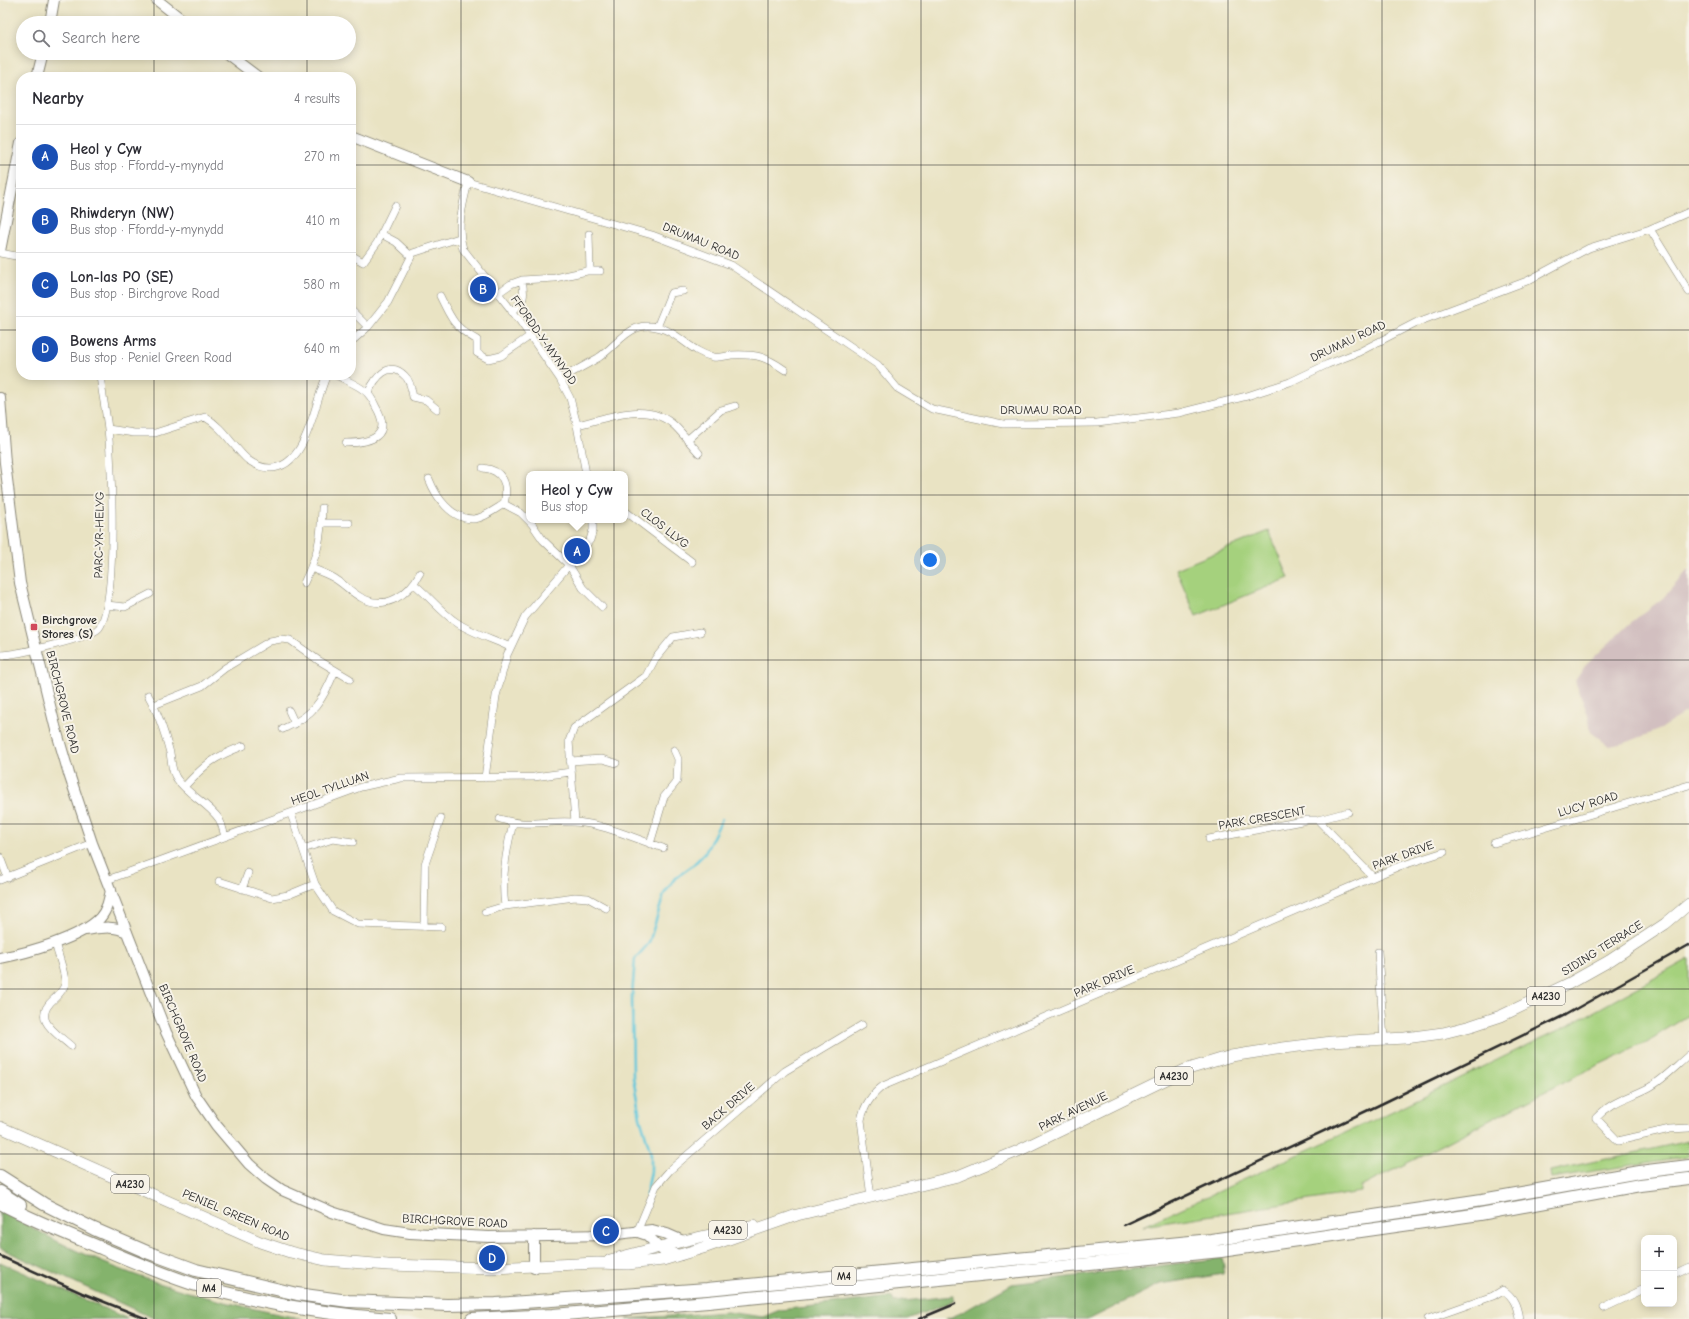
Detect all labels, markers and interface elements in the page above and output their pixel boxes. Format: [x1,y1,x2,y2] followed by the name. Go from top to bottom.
[16,16,356,60] search box
[30,27,52,49] icon: search
[62,29,140,47] text: Search here
[32,89,83,108] text: Nearby
[294,91,340,106] text: 4 results
[70,140,142,158] text: Heol y Cyw
[41,149,49,164] text: A
[304,149,340,164] text: 270 m
[70,158,224,173] text: Bus stop · Ffordd-y-mynydd
[70,204,174,222] text: Rhiwderyn (NW)
[41,213,49,228] text: B
[306,213,340,228] text: 410 m
[661,219,741,263] street label: DRUMAU ROAD
[70,222,224,237] text: Bus stop · Ffordd-y-mynydd
[70,268,174,286] text: Lon-las PO (SE)
[470,274,496,304] pin: B
[41,277,49,292] text: C
[303,277,340,292] text: 580 m
[70,286,220,301] text: Bus stop · Birchgrove Road
[508,293,580,387] street label: FFORDD-Y-MYNYDD
[1308,317,1388,365] street label: DRUMAU ROAD
[70,332,156,350] text: Bowens Arms
[41,341,49,356] text: D
[304,341,340,356] text: 640 m
[70,350,232,365] text: Bus stop · Peniel Green Road
[1000,403,1082,417] street label: DRUMAU ROAD
[526,471,628,523] popup
[541,481,613,499] text: Heol y Cyw
[91,491,107,579] street label: PARC-YR-HELYG
[541,499,588,514] text: Bus stop
[638,505,692,551] street label: CLOS LLYG
[564,536,590,566] pin: A
[920,550,940,570] your location
[42,613,97,641] place label: Birchgrove Stores (S)
[29,622,39,632] marker: Birchgrove Stores (S)
[43,649,83,755] street label: BIRCHGROVE ROAD
[289,768,371,808] street label: HEOL TYLLUAN
[1556,788,1620,820] street label: LUCY ROAD
[1217,803,1307,833] street label: PARK CRESCENT
[1370,837,1436,873] street label: PARK DRIVE
[1559,917,1645,979] street label: SIDING TERRACE
[1072,962,1136,1000] street label: PARK DRIVE
[156,982,210,1084] street label: BIRCHGROVE ROAD
[1527,987,1565,1005] road number: A4230
[1155,1067,1193,1085] road number: A4230
[699,1079,757,1133] street label: BACK DRIVE
[1036,1088,1110,1134] street label: PARK AVENUE
[111,1175,149,1193] road number: A4230
[180,1186,292,1244] street label: PENIEL GREEN ROAD
[402,1211,508,1231] street label: BIRCHGROVE ROAD
[593,1216,619,1246] pin: C
[709,1221,747,1239] road number: A4230
[1641,1235,1677,1307] map controls
[1641,1235,1677,1271] button: +
[479,1243,505,1273] pin: D
[832,1267,856,1285] road number: M4
[1641,1271,1677,1307] button: −
[197,1279,221,1297] road number: M4

